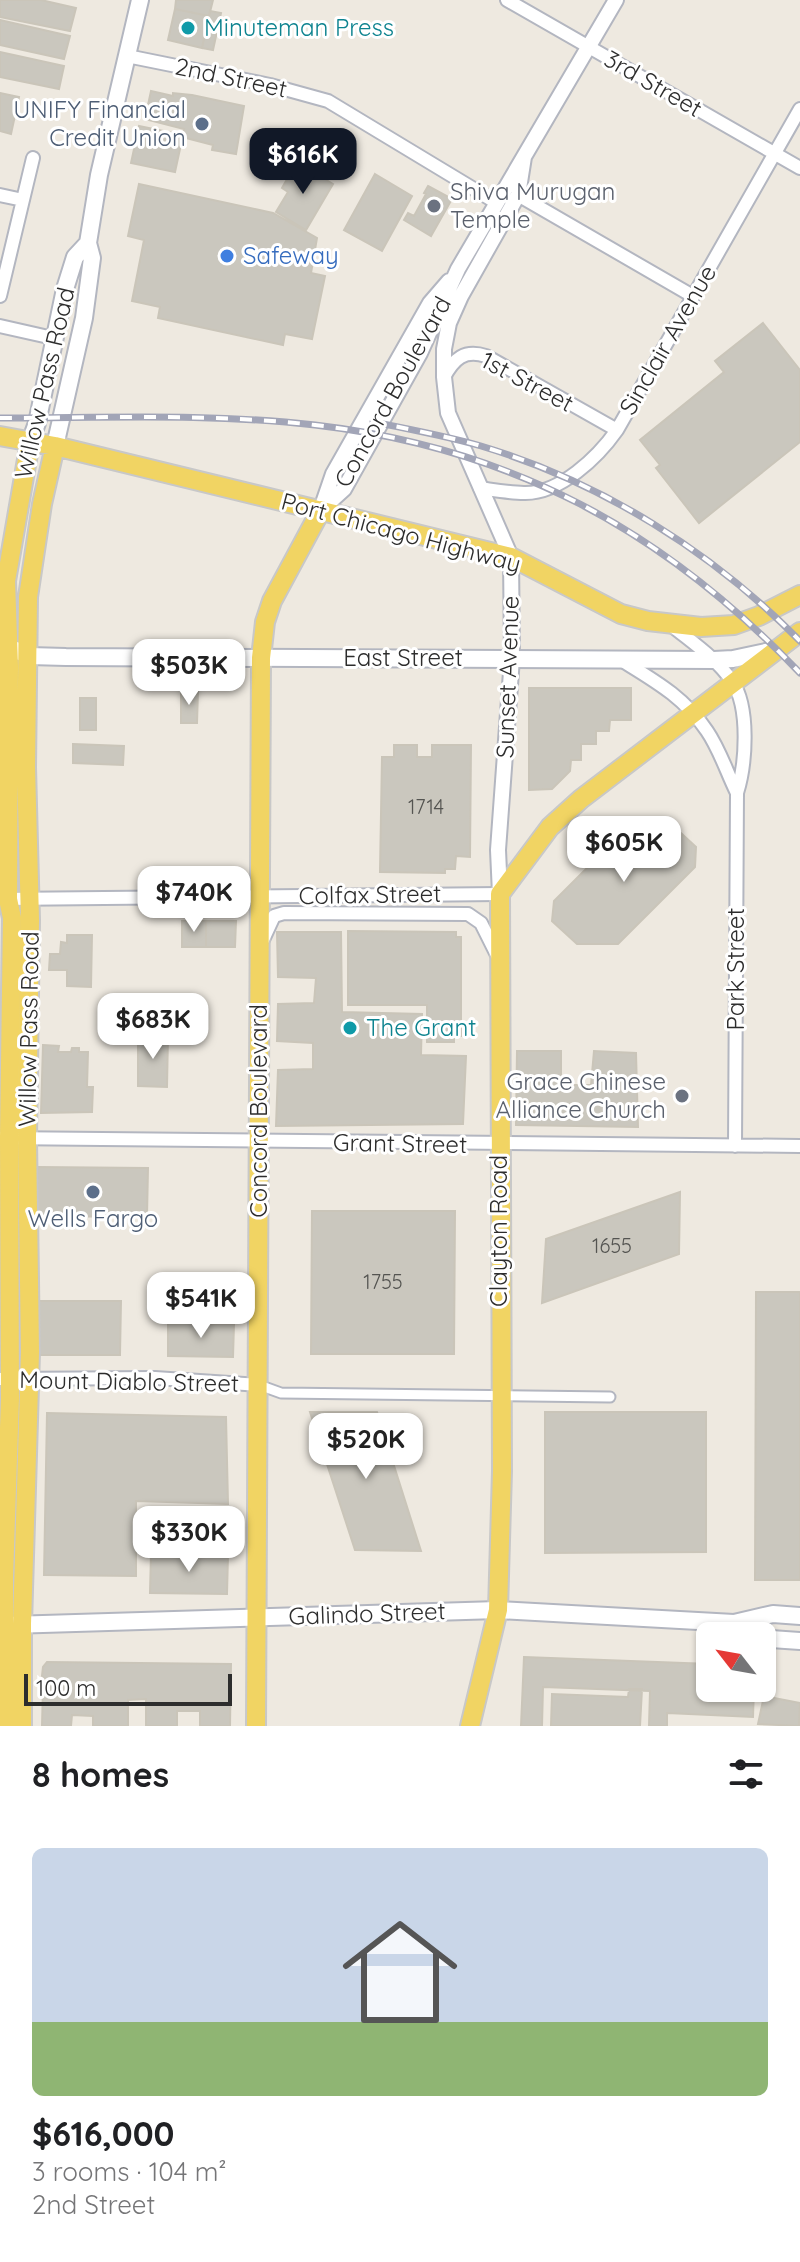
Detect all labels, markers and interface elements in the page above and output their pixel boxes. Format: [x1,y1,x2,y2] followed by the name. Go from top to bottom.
[204,12,394,42] place label: Minuteman Press
[179,19,197,37] marker: Minuteman Press
[599,43,708,123] street label: 3rd Street
[172,51,290,104] street label: 2nd Street
[13,94,186,152] place label: UNIFY Financial Credit Union
[193,115,211,133] marker: UNIFY Financial Credit Union
[247,128,359,196] pin: $616K
[268,137,338,170] text: $616K
[450,176,615,234] place label: Shiva Murugan Temple
[425,197,443,215] marker: Shiva Murugan Temple
[243,240,339,270] place label: Safeway
[218,247,236,265] marker: Safeway
[612,259,722,420] street label: Sinclair Avenue
[7,284,81,481] street label: Willow Pass Road
[327,291,457,492] street label: Concord Boulevard
[476,344,579,418] street label: 1st Street
[278,486,524,578] street label: Port Chicago Highway
[489,595,525,759] street label: Sunset Avenue
[133,639,245,707] pin: $503K
[343,642,463,672] street label: East Street
[150,648,228,681] text: $503K
[408,794,444,819] house number: 1714
[568,816,680,884] pin: $605K
[585,825,663,858] text: $605K
[138,866,250,934] pin: $740K
[155,875,233,908] text: $740K
[298,878,442,910] street label: Colfax Street
[720,908,750,1030] street label: Park Street
[11,931,45,1127] street label: Willow Pass Road
[97,993,209,1061] pin: $683K
[115,1002,191,1035] text: $683K
[243,1004,273,1218] street label: Concord Boulevard
[366,1012,476,1042] place label: The Grant
[341,1019,359,1037] marker: The Grant
[496,1066,666,1124] place label: Grace Chinese Alliance Church
[673,1087,691,1105] marker: Grace Chinese Alliance Church
[333,1127,467,1159] street label: Grant Street
[483,1155,513,1307] street label: Clayton Road
[84,1183,102,1201] marker: Wells Fargo
[28,1203,158,1233] place label: Wells Fargo
[592,1233,632,1258] house number: 1655
[363,1269,403,1294] house number: 1755
[145,1272,257,1340] pin: $541K
[165,1281,237,1314] text: $541K
[19,1364,239,1398] street label: Mount Diablo Street
[310,1413,422,1481] pin: $520K
[327,1422,405,1455] text: $520K
[133,1506,245,1574] pin: $330K
[151,1515,227,1548] text: $330K
[288,1595,446,1631] street label: Galindo Street
[696,1622,776,1702] north arrow
[696,1622,776,1702] map controls
[24,1670,232,1706] scale bar
[36,1674,96,1702] text: 100 m
[724,1752,768,1796] icon: filters
[32,1753,169,1796] text: 8 homes
[328,1900,472,2044] icon: home
[32,2112,174,2155] text: $616,000
[32,2155,227,2188] text: 3 rooms · 104 m²
[32,2188,155,2221] text: 2nd Street

